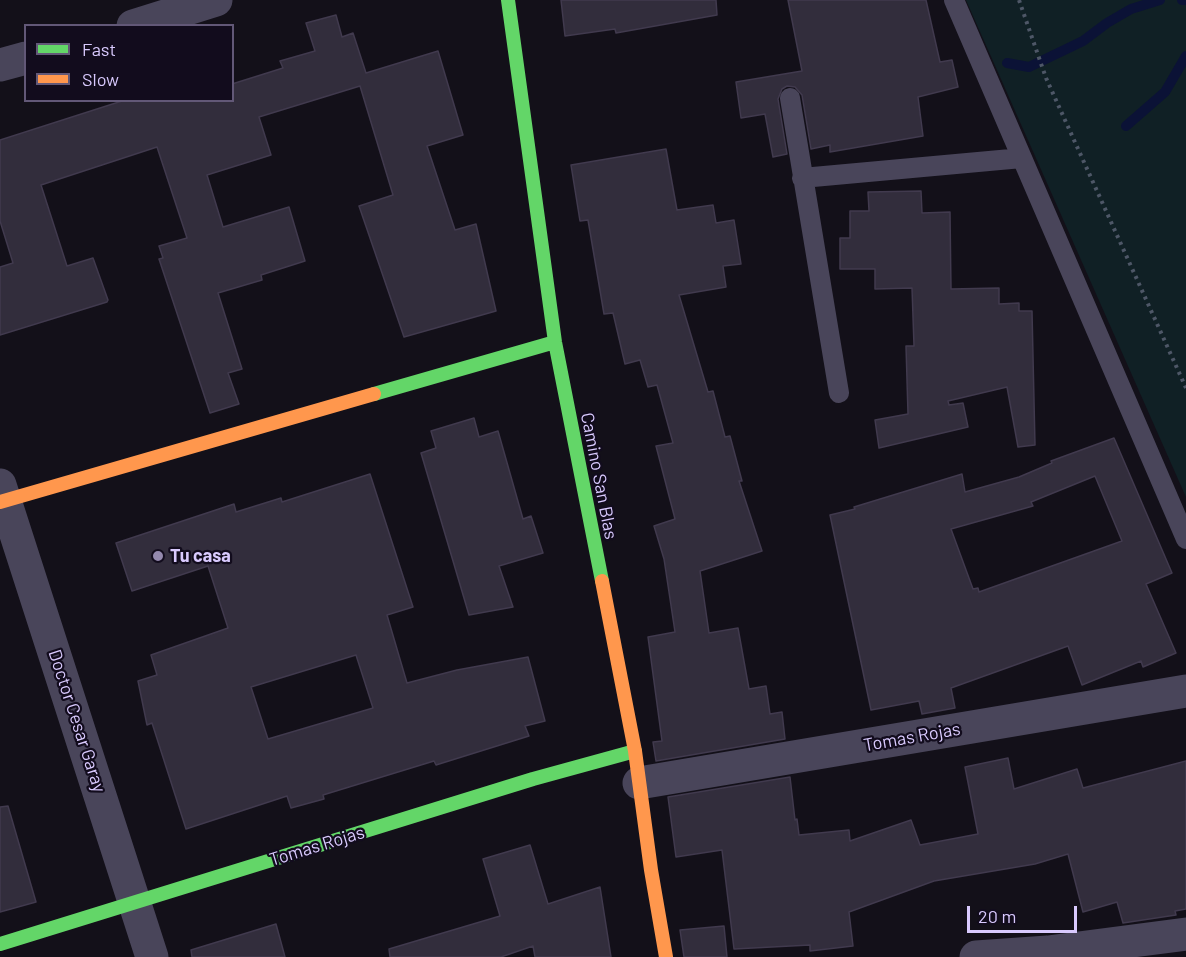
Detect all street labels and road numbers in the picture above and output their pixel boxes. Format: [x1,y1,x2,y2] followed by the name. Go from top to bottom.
[576,411,622,541] street label: Camino San Blas
[44,647,110,795] street label: Doctor Cesar Garay
[862,718,962,756] street label: Tomas Rojas
[267,821,367,871] street label: Tomas Rojas

